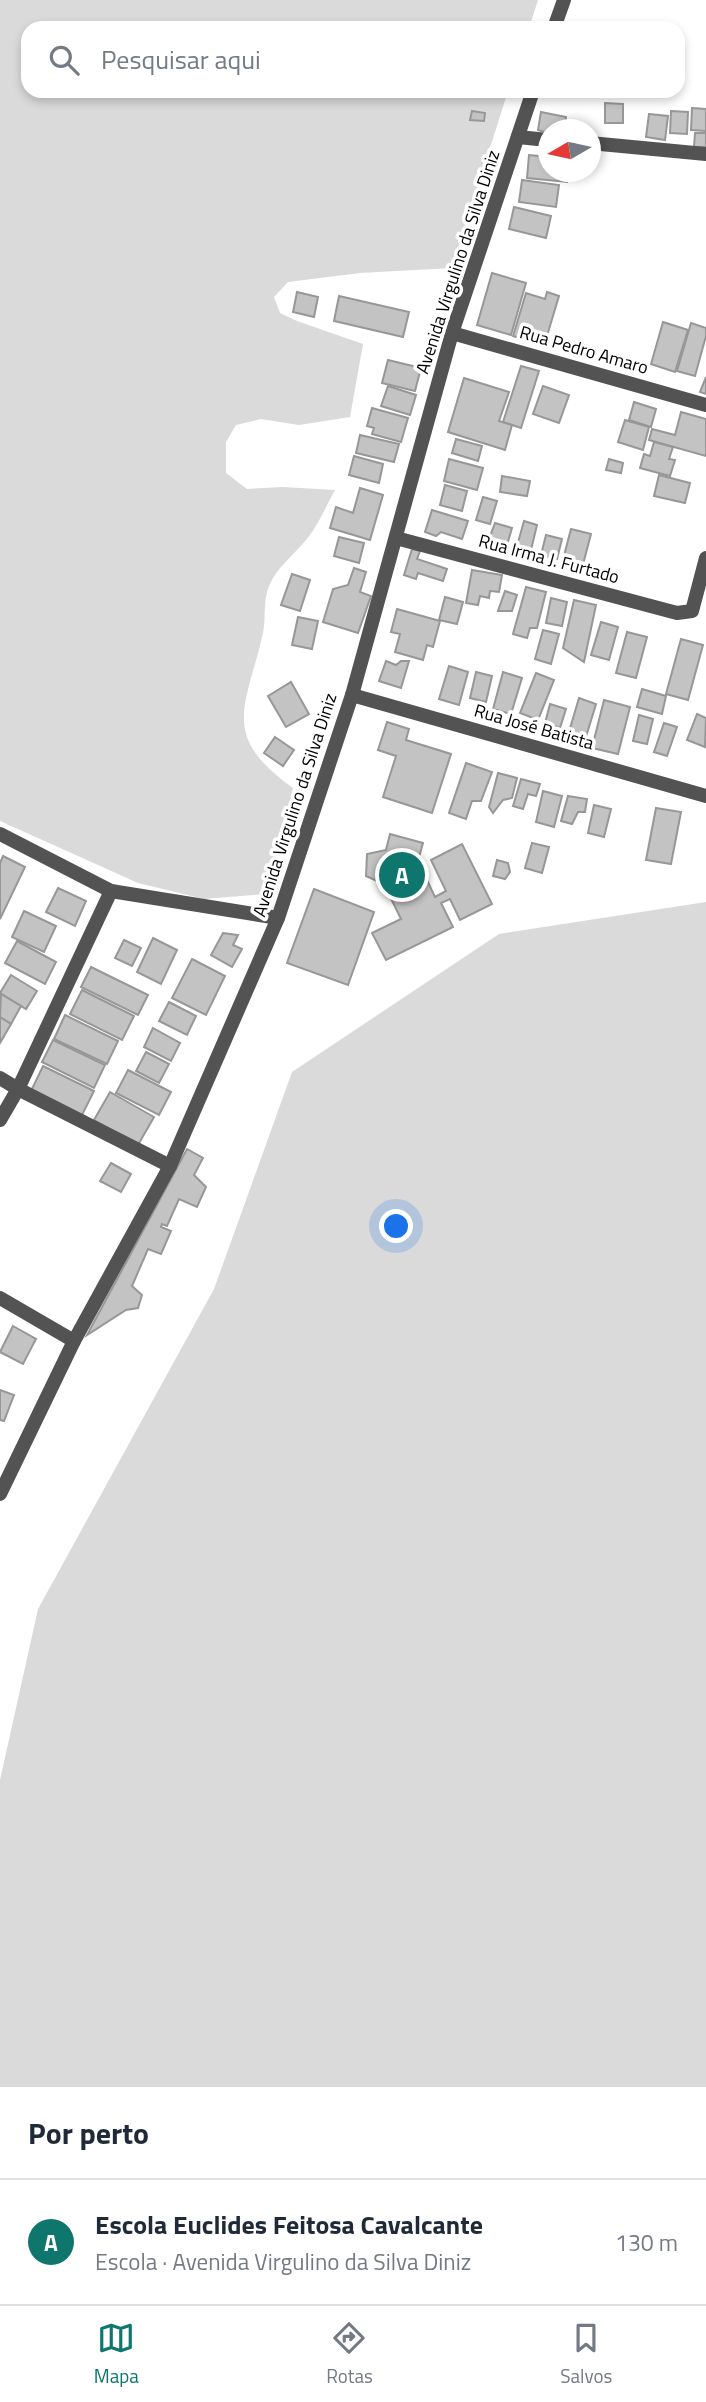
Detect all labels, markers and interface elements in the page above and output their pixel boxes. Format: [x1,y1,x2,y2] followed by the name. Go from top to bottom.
[21,21,685,98] search box
[101,40,261,79] text: Pesquisar aqui
[45,41,83,79] icon: search
[538,119,601,182] north arrow
[409,146,506,377] street label: Avenida Virgulino da Silva Diniz
[517,318,652,381] street label: Rua Pedro Amaro
[476,527,622,590] street label: Rua Irma J. Furtado
[246,689,343,920] street label: Avenida Virgulino da Silva Diniz
[471,696,597,757] street label: Rua José Batista
[379,849,425,901] pin: A
[379,1209,413,1243] your location
[28,2110,149,2156] text: Por perto
[95,2205,483,2244] text: Escola Euclides Feitosa Cavalcante
[44,2225,58,2260] text: A
[615,2225,678,2260] text: 130 m
[95,2244,471,2279] text: Escola · Avenida Virgulino da Silva Diniz
[94,2319,139,2390] tab: Mapa
[326,2319,373,2390] tab: Rotas
[560,2319,612,2390] tab: Salvos

